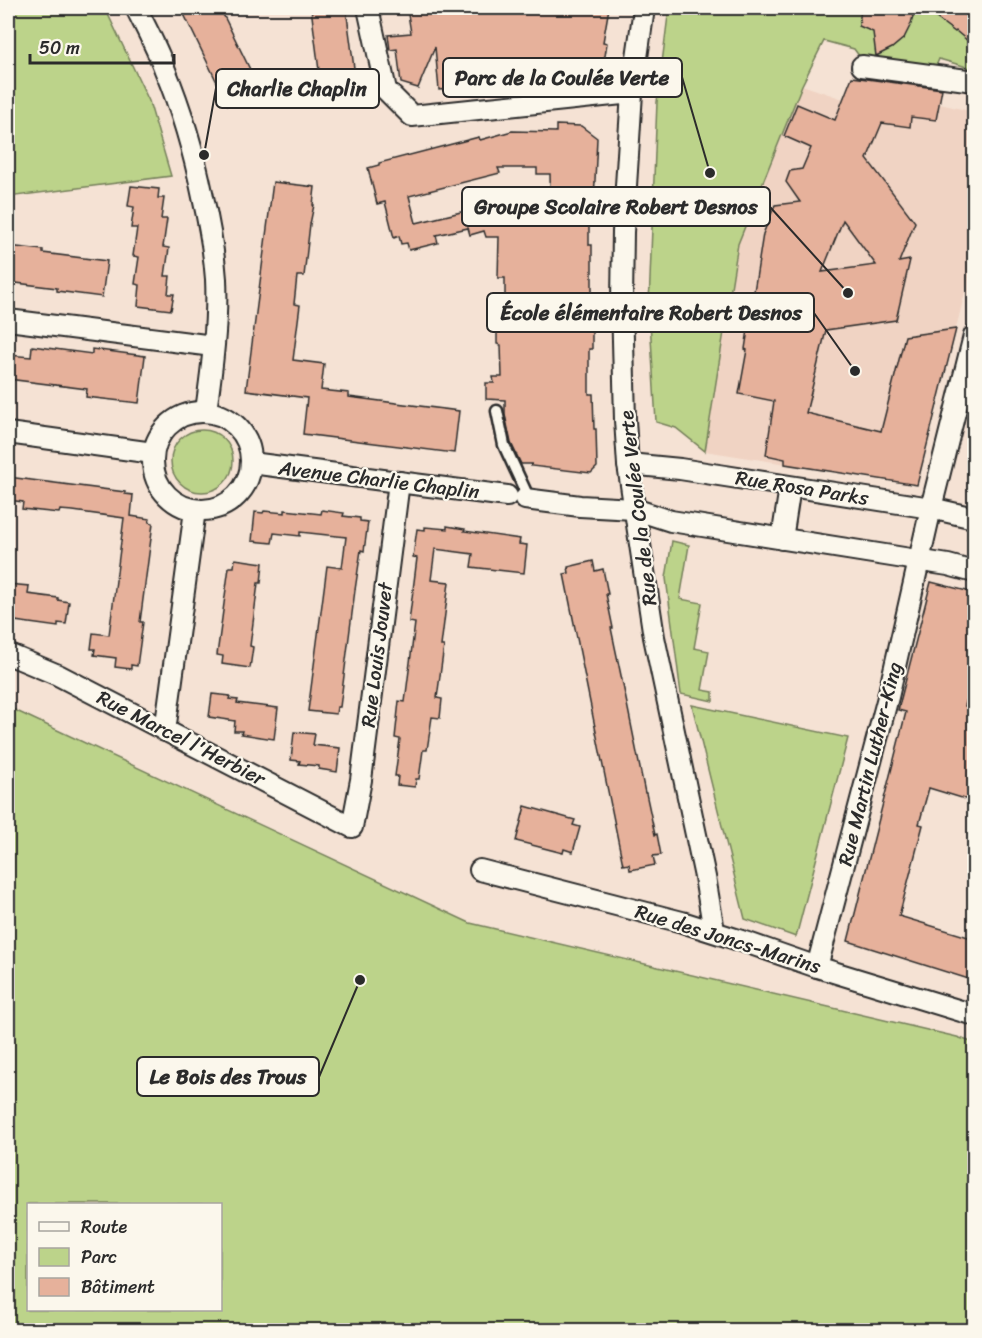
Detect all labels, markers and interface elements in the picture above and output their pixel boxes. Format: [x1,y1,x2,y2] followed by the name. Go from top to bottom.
[30,27,174,65] scale bar
[39,32,80,64] text: 50 m
[443,58,682,97] callout: Parc de la Coulée Verte
[455,59,670,97] text: Parc de la Coulée Verte
[216,69,379,108] callout: Charlie Chaplin
[226,70,367,108] text: Charlie Chaplin
[462,187,770,226] callout: Groupe Scolaire Robert Desnos
[473,188,758,226] text: Groupe Scolaire Robert Desnos
[487,293,814,332] callout: École élémentaire Robert Desnos
[500,294,803,332] text: École élémentaire Robert Desnos
[609,408,667,608] street label: Rue de la Coulée Verte
[276,450,481,510] street label: Avenue Charlie Chaplin
[733,460,872,516] street label: Rue Rosa Parks
[351,580,403,729] street label: Rue Louis Jouvet
[828,658,912,870] street label: Rue Martin Luther-King
[90,680,273,796] street label: Rue Marcel l'Herbier
[631,894,826,984] street label: Rue des Joncs-Marins
[137,1057,319,1096] callout: Le Bois des Trous
[150,1058,307,1096] text: Le Bois des Trous
[27,1203,222,1311] legend
[81,1211,128,1243] text: Route
[81,1241,117,1273] text: Parc
[81,1271,155,1303] text: Bâtiment

